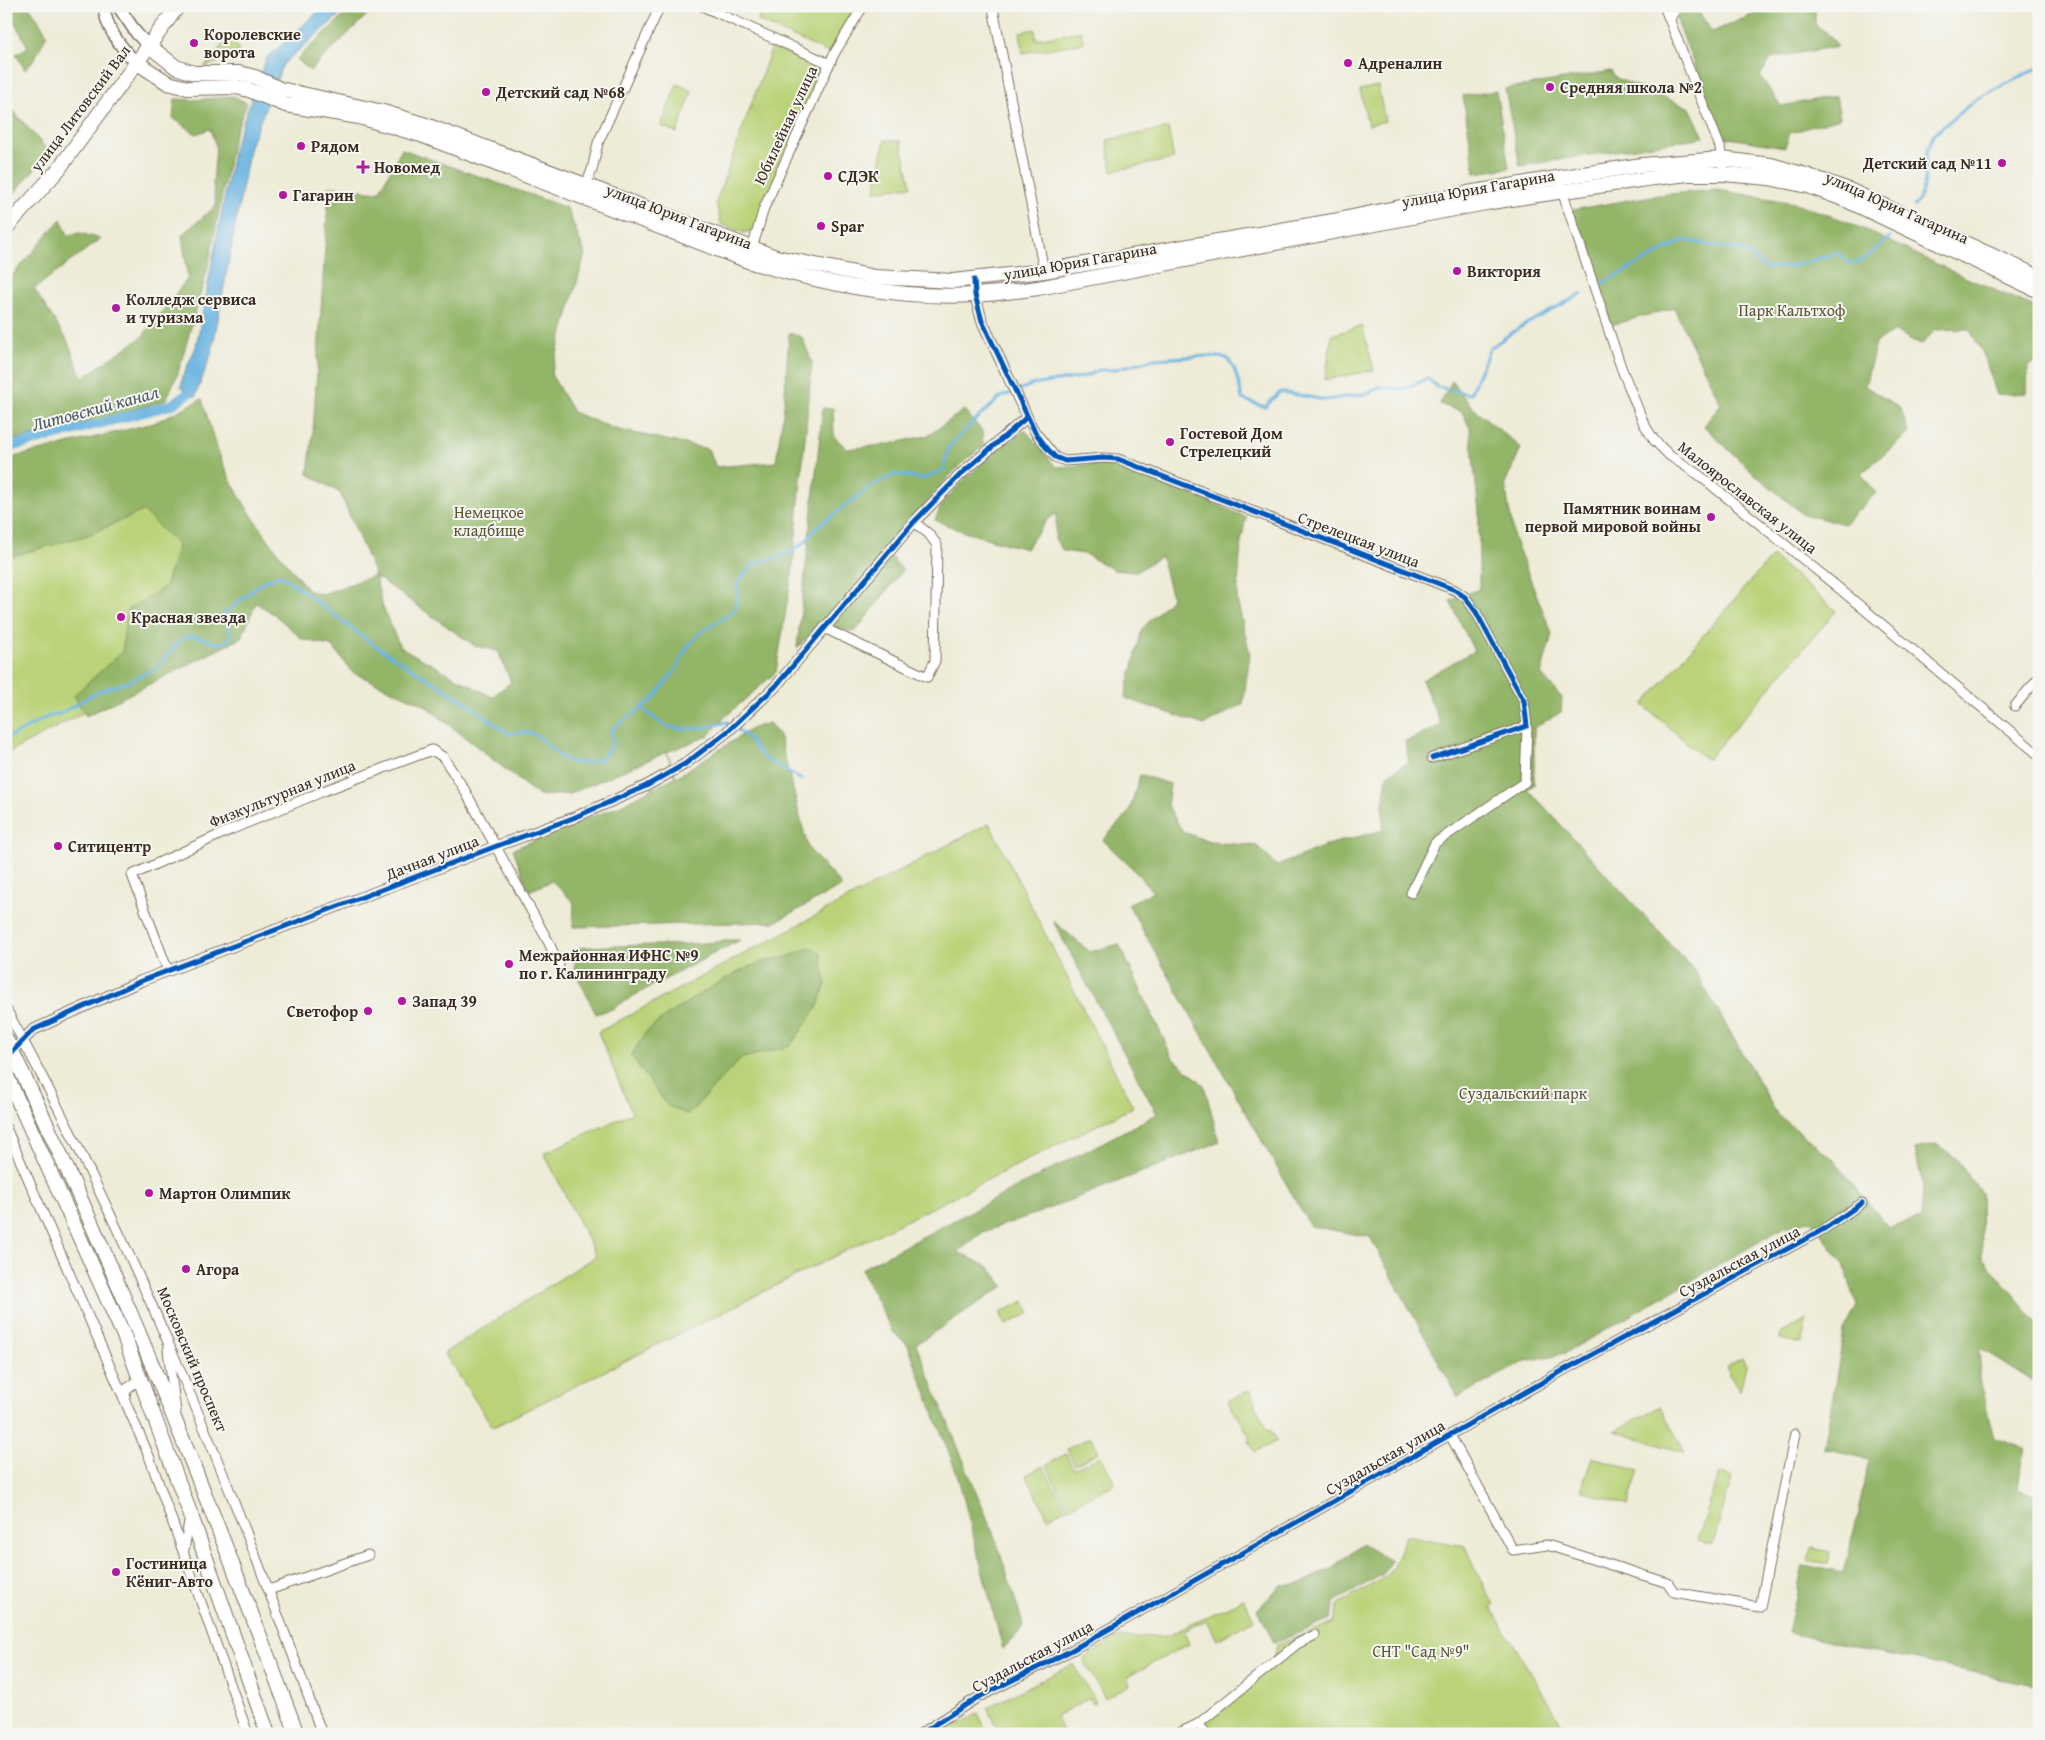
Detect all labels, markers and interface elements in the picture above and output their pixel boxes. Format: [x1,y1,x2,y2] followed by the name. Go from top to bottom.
[204,22,301,64] place label: Королевские ворота
[188,37,200,49] marker: Королевские ворота
[24,39,136,177] street label: улица Литовский Вал
[1358,51,1442,75] place label: Адреналин
[1342,57,1354,69] marker: Адреналин
[747,61,823,188] street label: Юбилейная улица
[1560,75,1702,99] place label: Средняя школа №2
[495,80,625,104] place label: Детский сад №68
[1544,81,1556,93] marker: Средняя школа №2
[480,86,492,98] marker: Детский сад №68
[311,134,359,158] place label: Рядом
[295,140,307,152] marker: Рядом
[1862,151,1992,175] place label: Детский сад №11
[374,155,440,179] place label: Новомед
[1996,157,2008,169] marker: Детский сад №11
[356,160,370,174] marker: Новомед
[1399,163,1557,213] street label: улица Юрия Гагарина
[838,164,879,188] place label: СДЭК
[1820,164,1973,250] street label: улица Юрия Гагарина
[822,170,834,182] marker: СДЭК
[601,177,756,255] street label: улица Юрия Гагарина
[293,183,354,207] place label: Гагарин
[277,189,289,201] marker: Гагарин
[831,214,865,238] place label: Spar
[815,220,827,232] marker: Spar
[1001,236,1159,286] street label: улица Юрия Гагарина
[1467,259,1541,283] place label: Виктория
[1451,265,1463,277] marker: Виктория
[126,287,257,329] place label: Колледж сервиса и туризма
[1738,298,1846,322] park label: Парк Кальтхоф
[110,302,122,314] marker: Колледж сервиса и туризма
[29,378,162,438] water label: Литовский канал
[1180,421,1283,463] place label: Гостевой Дом Стрелецкий
[1673,435,1823,559] street label: Малоярославская улица
[1164,436,1176,448] marker: Гостевой Дом Стрелецкий
[1525,496,1702,538] place label: Памятник воинам первой мировой войны
[453,500,525,542] park label: Немецкое кладбище
[1295,505,1424,573] street label: Стрелецкая улица
[1705,511,1717,523] marker: Памятник воинам первой мировой войны
[131,605,247,629] place label: Красная звезда
[115,611,127,623] marker: Красная звезда
[205,753,359,833] street label: Физкультурная улица
[381,828,482,886] street label: Дачная улица
[68,834,151,858] place label: Ситицентр
[52,840,64,852] marker: Ситицентр
[519,943,699,985] place label: Межрайонная ИФНС №9 по г. Калининграду
[503,958,515,970] marker: Межрайонная ИФНС №9 по г. Калининграду
[412,989,477,1013] place label: Запад 39
[396,995,408,1007] marker: Запад 39
[287,999,358,1023] place label: Светофор
[362,1005,374,1017] marker: Светофор
[1459,1081,1588,1105] park label: Суздальский парк
[159,1181,291,1205] place label: Мартон Олимпик
[143,1187,155,1199] marker: Мартон Олимпик
[1674,1219,1804,1303] street label: Суздальская улица
[196,1257,240,1281] place label: Агора
[180,1263,192,1275] marker: Агора
[152,1283,235,1436] street label: Московский проспект
[1321,1413,1450,1501] street label: Суздальская улица
[126,1551,214,1593] place label: Гостиница Кёниг-Авто
[110,1566,122,1578] marker: Гостиница Кёниг-Авто
[967,1614,1097,1698] street label: Суздальская улица
[1372,1639,1470,1663] park label: СНТ "Сад №9"

